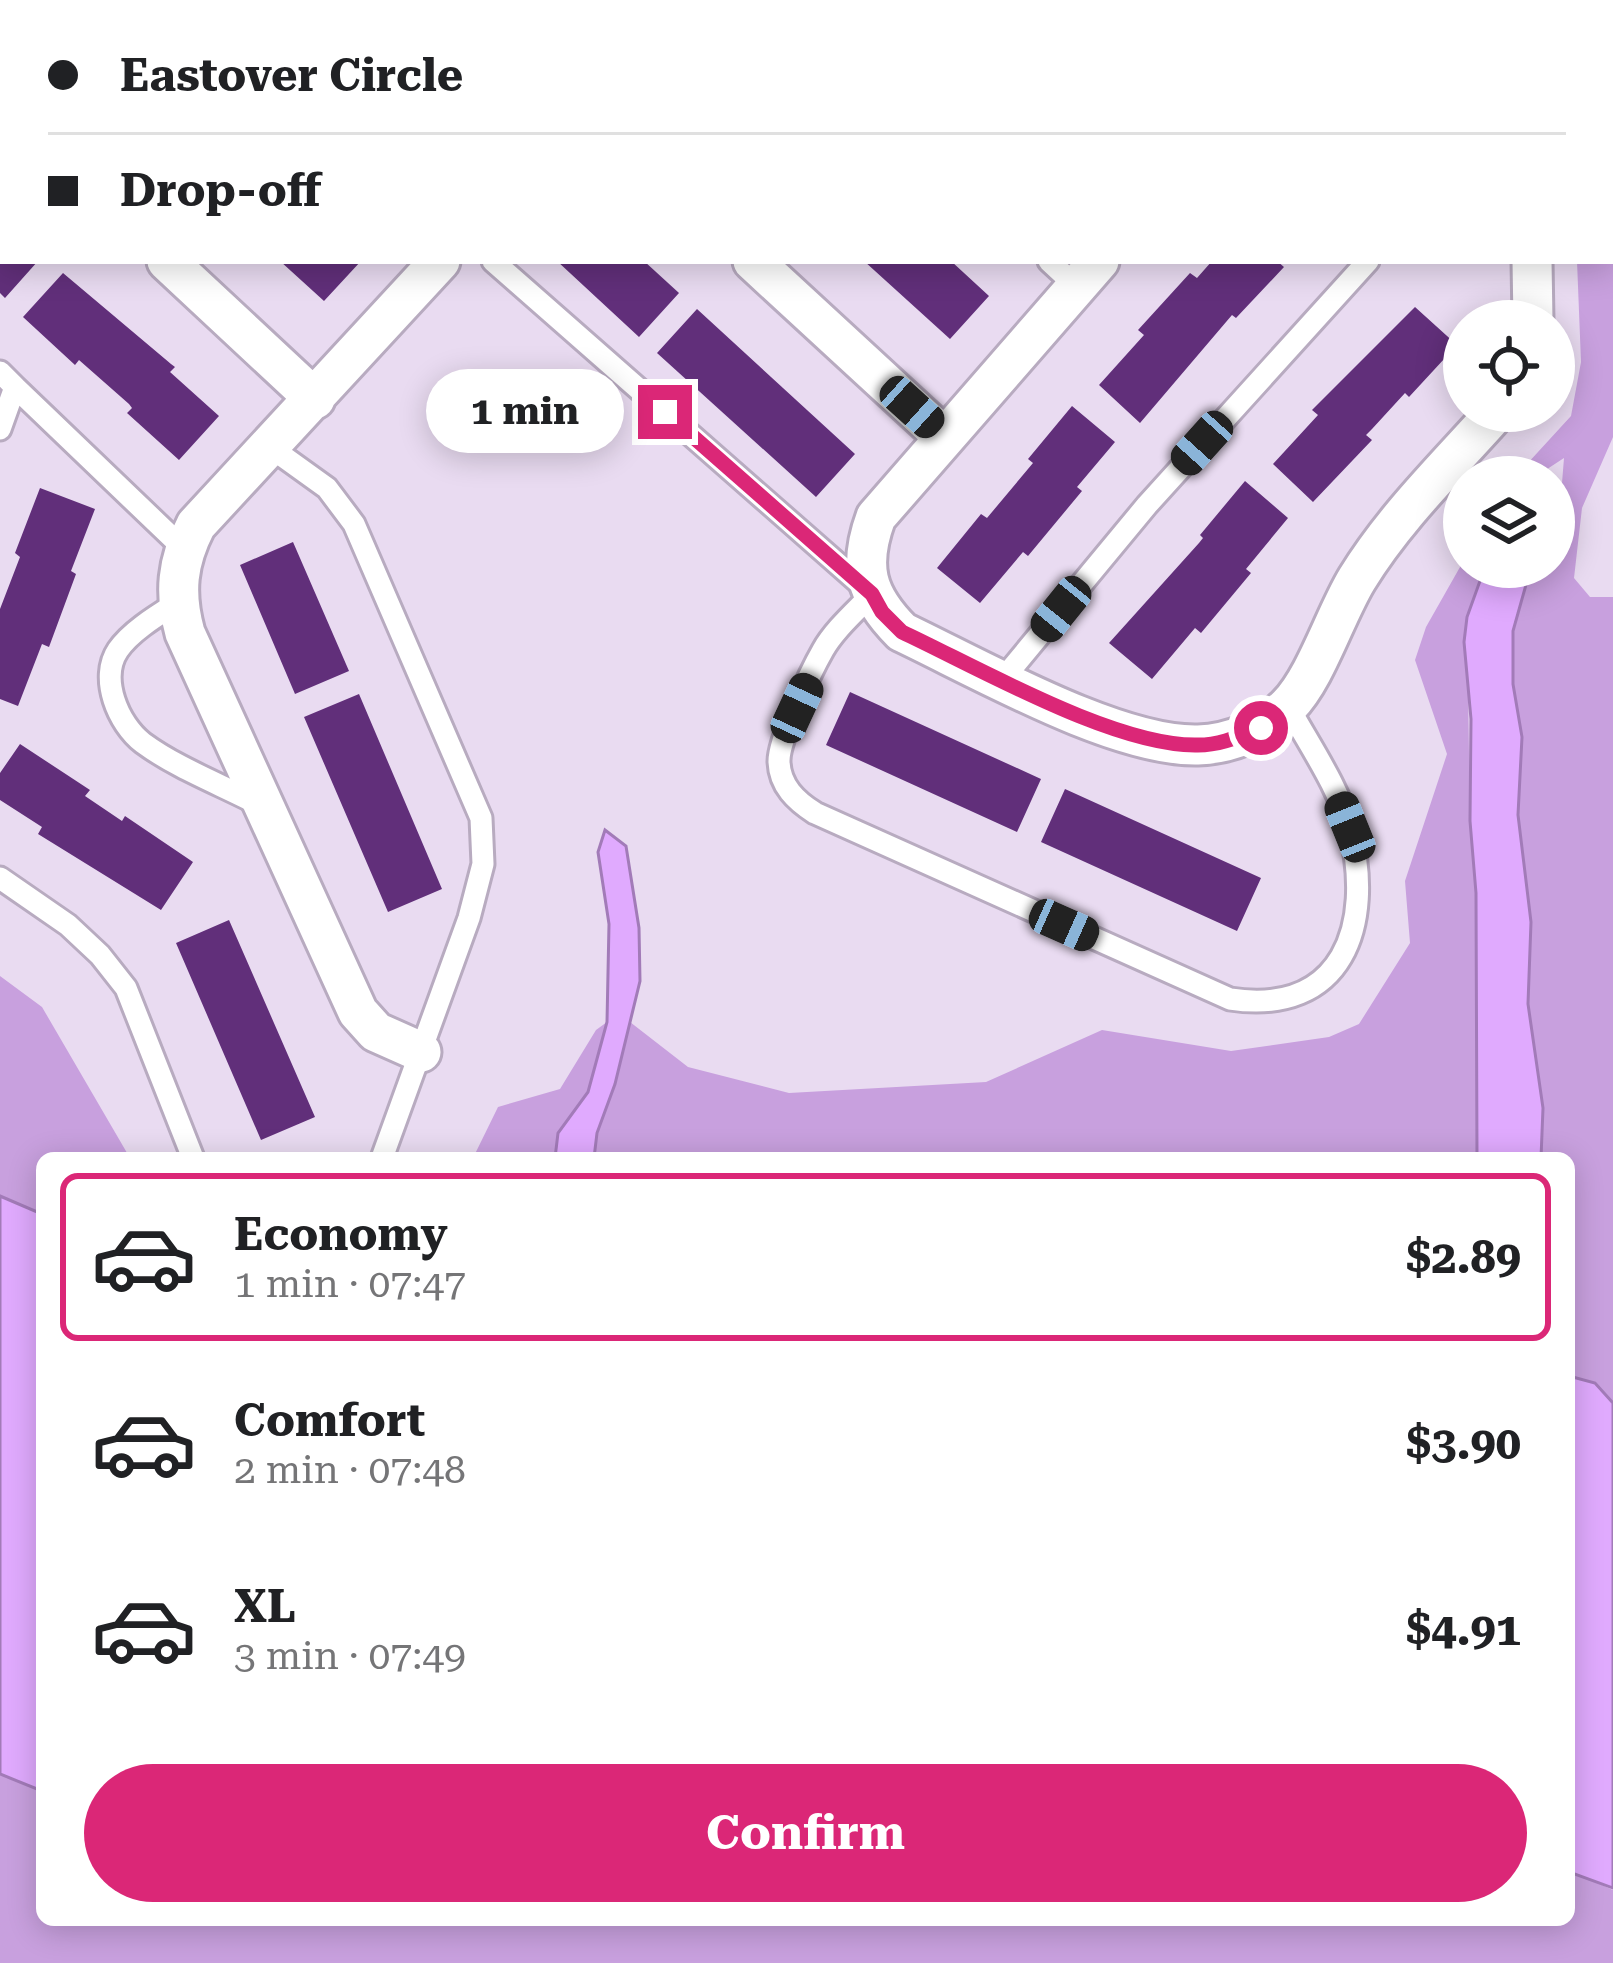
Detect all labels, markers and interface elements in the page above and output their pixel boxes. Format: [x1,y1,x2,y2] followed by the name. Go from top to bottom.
[120,49,463,102] text: Eastover Circle
[120,164,321,217] text: Drop-off
[1443,300,1575,588] map controls
[1443,300,1575,432] button: locate
[425,370,623,454] callout: 1 min
[873,370,951,444] car
[638,385,692,439] route end
[471,388,579,434] text: 1 min
[1165,404,1239,482] car
[1443,456,1575,588] button: layers
[1024,570,1098,648] car
[765,668,829,748] car
[1234,701,1288,755] route start
[1320,787,1380,867] car
[1024,894,1104,956] car
[90,1203,198,1311] icon: car
[234,1208,448,1261] text: Economy
[1406,1231,1521,1284] text: $2.89
[234,1261,466,1307] text: 1 min · 07:47
[90,1389,198,1497] icon: car
[234,1394,425,1447] text: Comfort
[1406,1417,1521,1470] text: $3.90
[234,1447,466,1493] text: 2 min · 07:48
[90,1575,198,1683] icon: car
[234,1580,296,1633] text: XL
[1406,1603,1521,1656] text: $4.91
[234,1633,466,1679] text: 3 min · 07:49
[84,1764,1527,1902] button: Confirm

